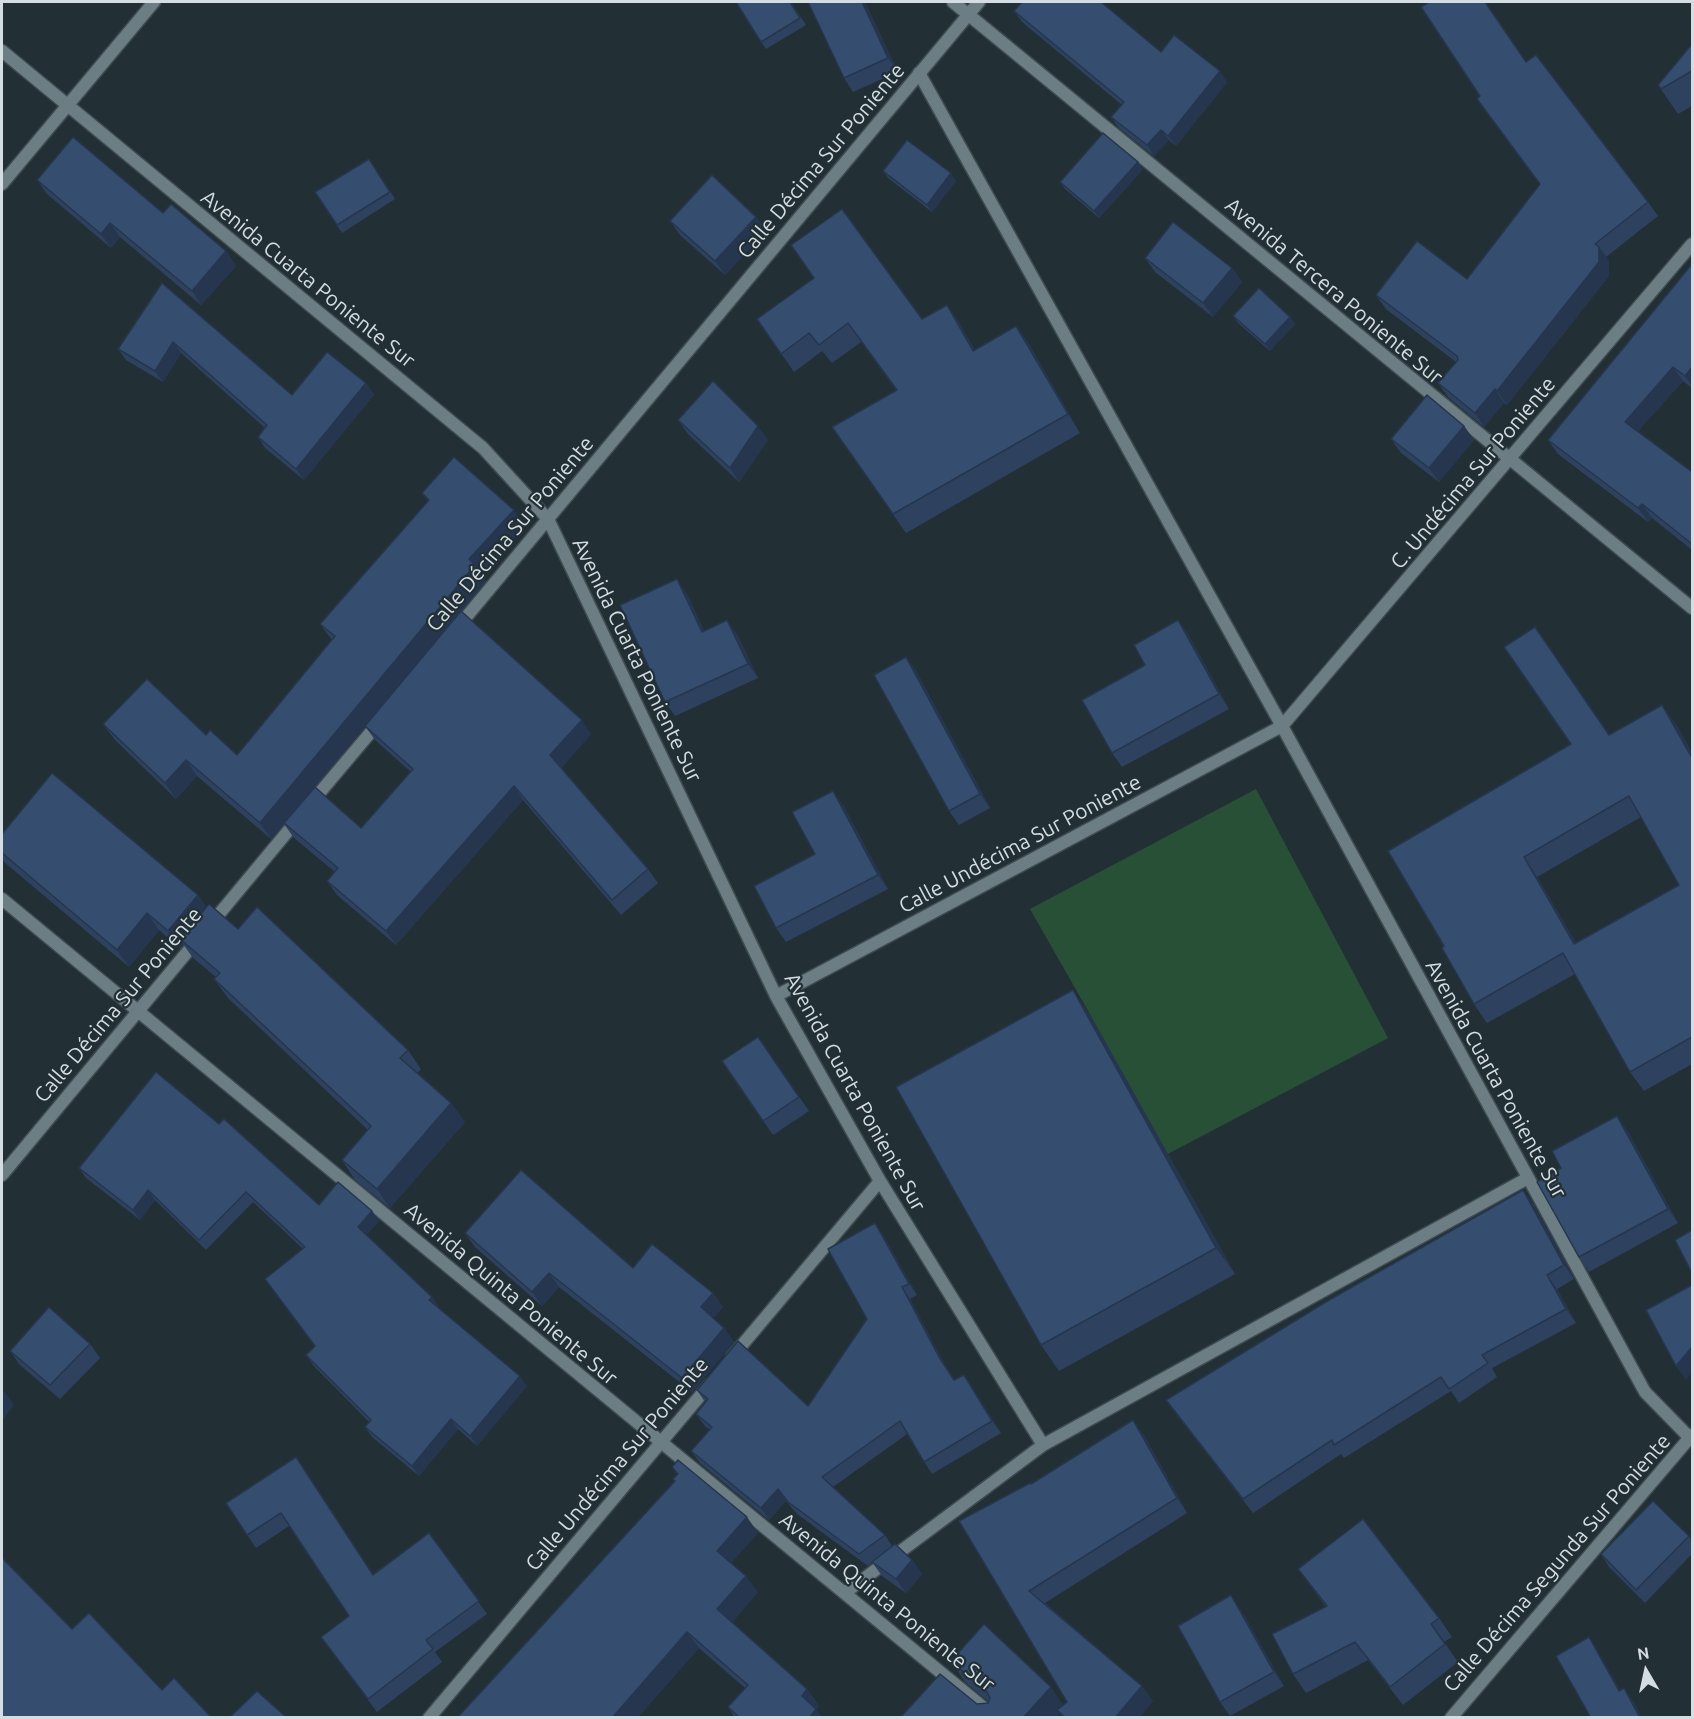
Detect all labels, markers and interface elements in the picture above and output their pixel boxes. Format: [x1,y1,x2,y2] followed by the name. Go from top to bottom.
[732,58,910,264] street label: Calle Décima Sur Poniente
[196,185,420,373] street label: Avenida Cuarta Poniente Sur
[1220,193,1448,389] street label: Avenida Tercera Poniente Sur
[1385,372,1561,574] street label: C. Undécima Sur Poniente
[421,431,599,637] street label: Calle Décima Sur Poniente
[567,534,707,786] street label: Avenida Cuarta Poniente Sur
[895,769,1145,919] street label: Calle Undécima Sur Poniente
[29,902,207,1108] street label: Calle Décima Sur Poniente
[1420,956,1572,1202] street label: Avenida Cuarta Poniente Sur
[779,969,931,1215] street label: Avenida Cuarta Poniente Sur
[399,1198,623,1390] street label: Avenida Quinta Poniente Sur
[520,1352,714,1576] street label: Calle Undécima Sur Poniente
[1438,1429,1676,1697] street label: Calle Décima Segunda Sur Poniente
[774,1507,1000,1697] street label: Avenida Quinta Poniente Sur
[1616,1641,1676,1701] north arrow
[1636,1643,1650,1663] text: N

